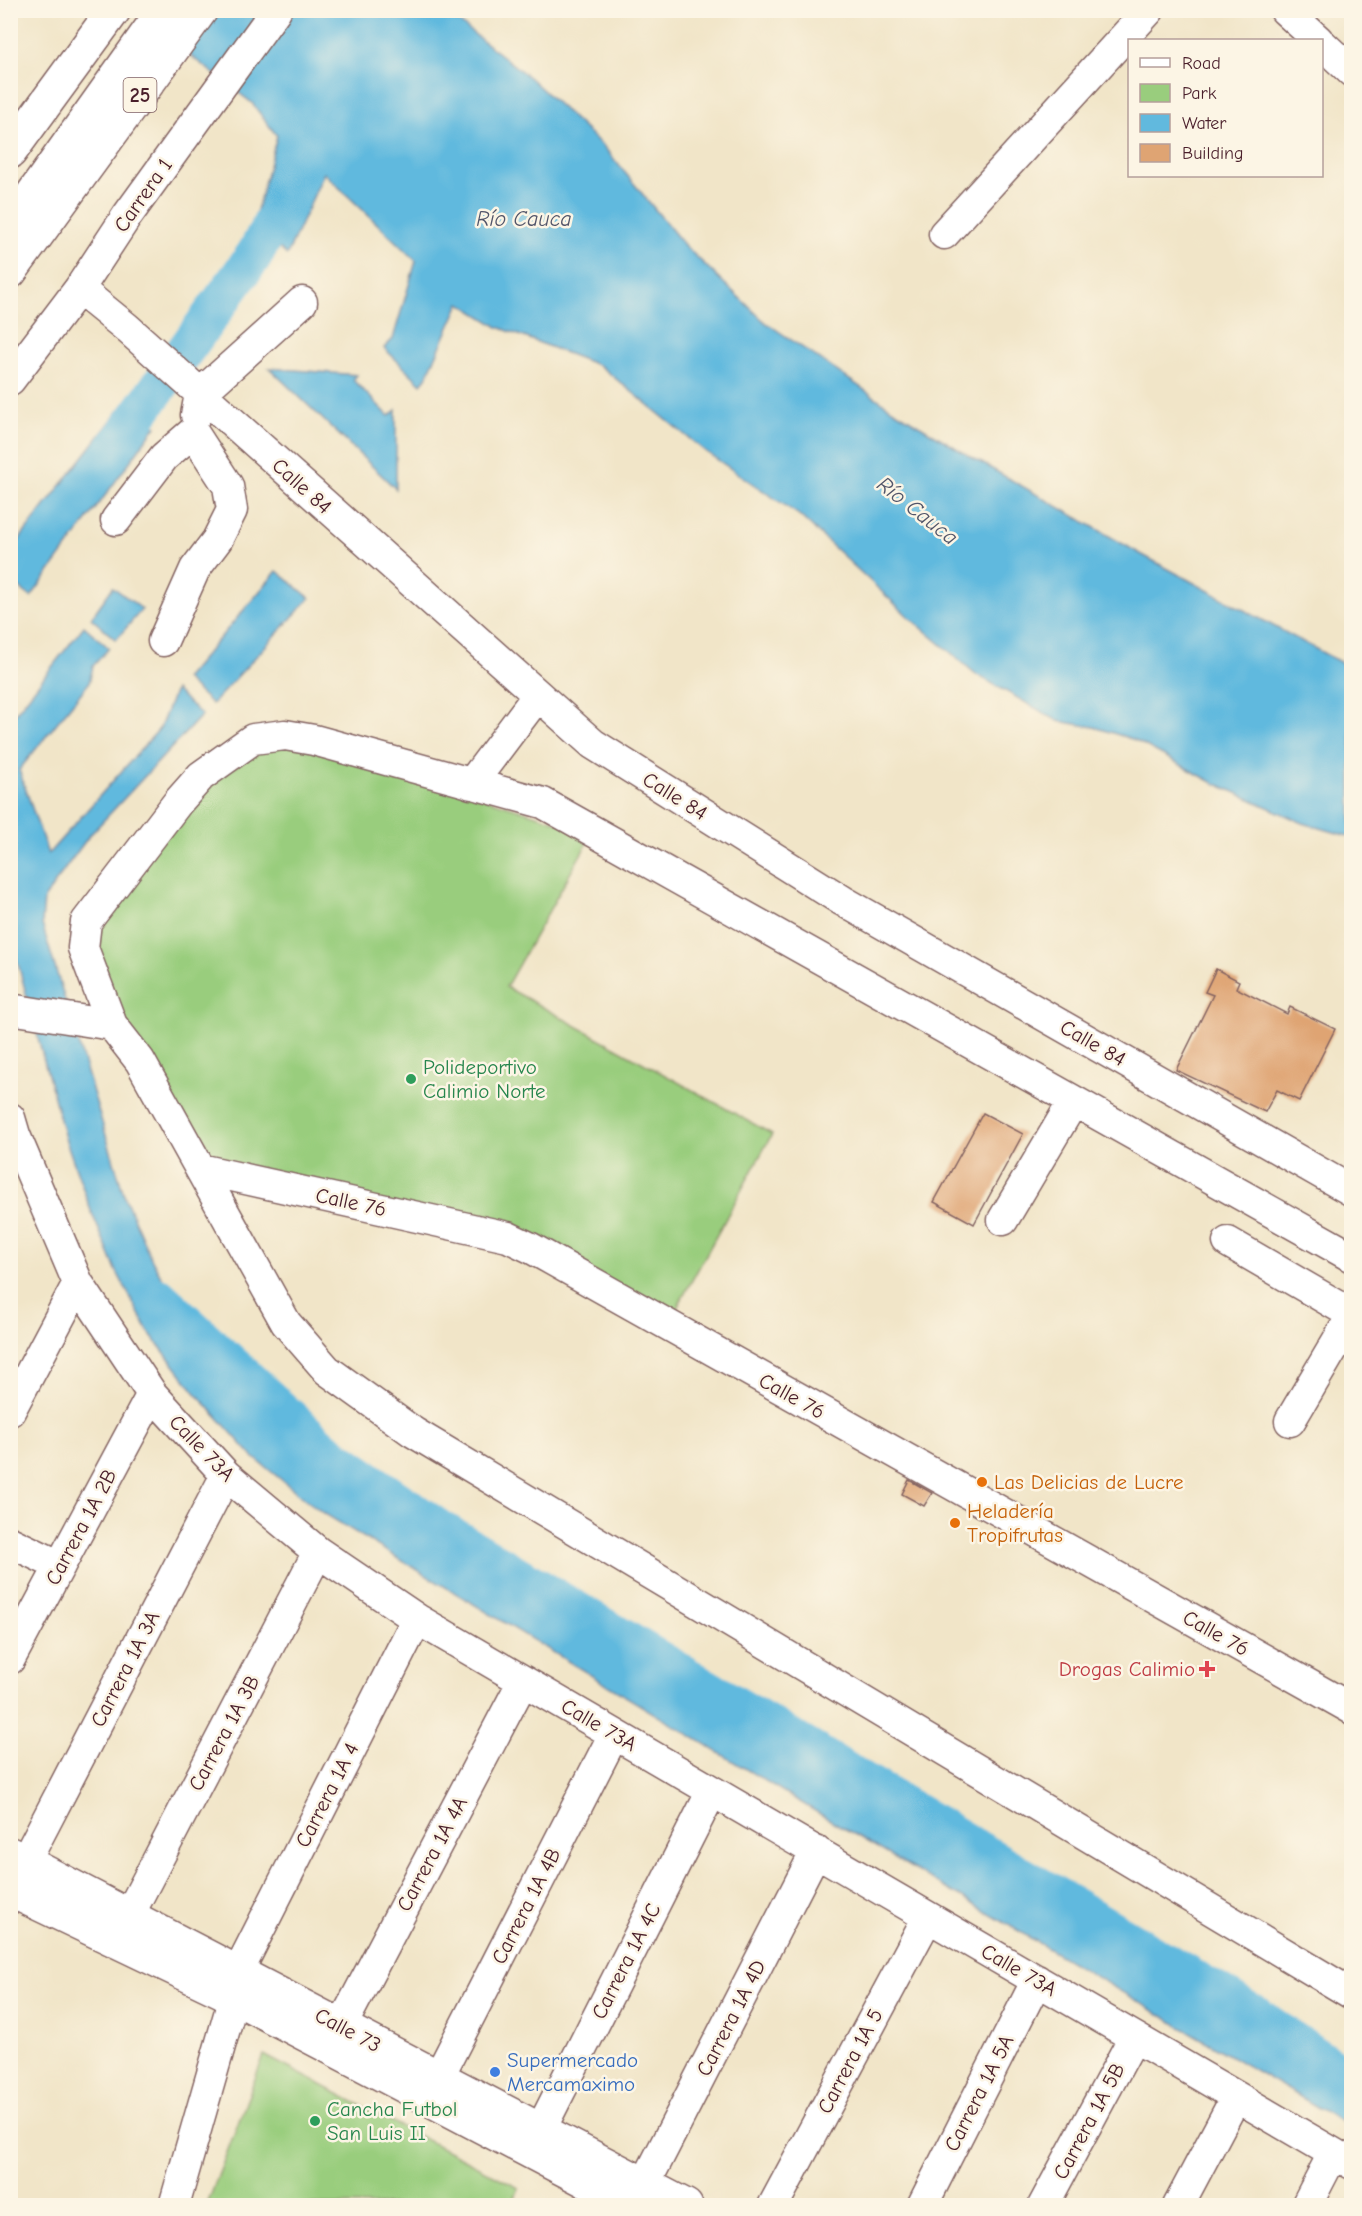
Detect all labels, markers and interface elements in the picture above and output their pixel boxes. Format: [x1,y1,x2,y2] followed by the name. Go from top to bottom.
[1128,39,1323,177] legend
[1182,53,1221,74] text: Road
[124,78,156,112] road number: 25
[1182,83,1217,104] text: Park
[1182,113,1227,134] text: Water
[1182,143,1244,164] text: Building
[109,153,177,237] street label: Carrera 1
[476,206,572,232] water label: Río Cauca
[267,453,337,519] street label: Calle 84
[872,471,963,550] water label: Río Cauca
[638,767,712,825] street label: Calle 84
[1056,1015,1130,1071] street label: Calle 84
[423,1055,546,1103] place label: Polideportivo Calimio Norte
[404,1072,418,1086] marker: Polideportivo Calimio Norte
[313,1183,389,1221] street label: Calle 76
[755,1368,829,1424] street label: Calle 76
[164,1410,240,1486] street label: Calle 73A
[40,1465,122,1589] street label: Carrera 1A 2B
[994,1470,1184,1494] place label: Las Delicias de Lucre
[975,1475,989,1489] marker: Las Delicias de Lucre
[967,1499,1063,1547] place label: Heladería Tropifrutas
[948,1516,962,1530] marker: Heladería Tropifrutas
[1179,1605,1253,1661] street label: Calle 76
[86,1607,164,1731] street label: Carrera 1A 3A
[1059,1657,1195,1681] place label: Drogas Calimio
[1200,1662,1214,1676] marker: Drogas Calimio
[183,1671,265,1795] street label: Carrera 1A 3B
[557,1694,641,1756] street label: Calle 73A
[290,1739,364,1851] street label: Carrera 1A 4
[392,1793,472,1915] street label: Carrera 1A 4A
[486,1844,566,1968] street label: Carrera 1A 4B
[587,1899,666,2023] street label: Carrera 1A 4C
[977,1939,1061,2001] street label: Calle 73A
[691,1956,771,2080] street label: Carrera 1A 4D
[311,2003,385,2057] street label: Calle 73
[812,2004,888,2118] street label: Carrera 1A 5
[939,2031,1019,2155] street label: Carrera 1A 5A
[507,2048,638,2096] place label: Supermercado Mercamaximo
[1048,2059,1130,2183] street label: Carrera 1A 5B
[488,2065,502,2079] marker: Supermercado Mercamaximo
[327,2097,457,2145] place label: Cancha Futbol San Luis II
[308,2114,322,2128] marker: Cancha Futbol San Luis II

